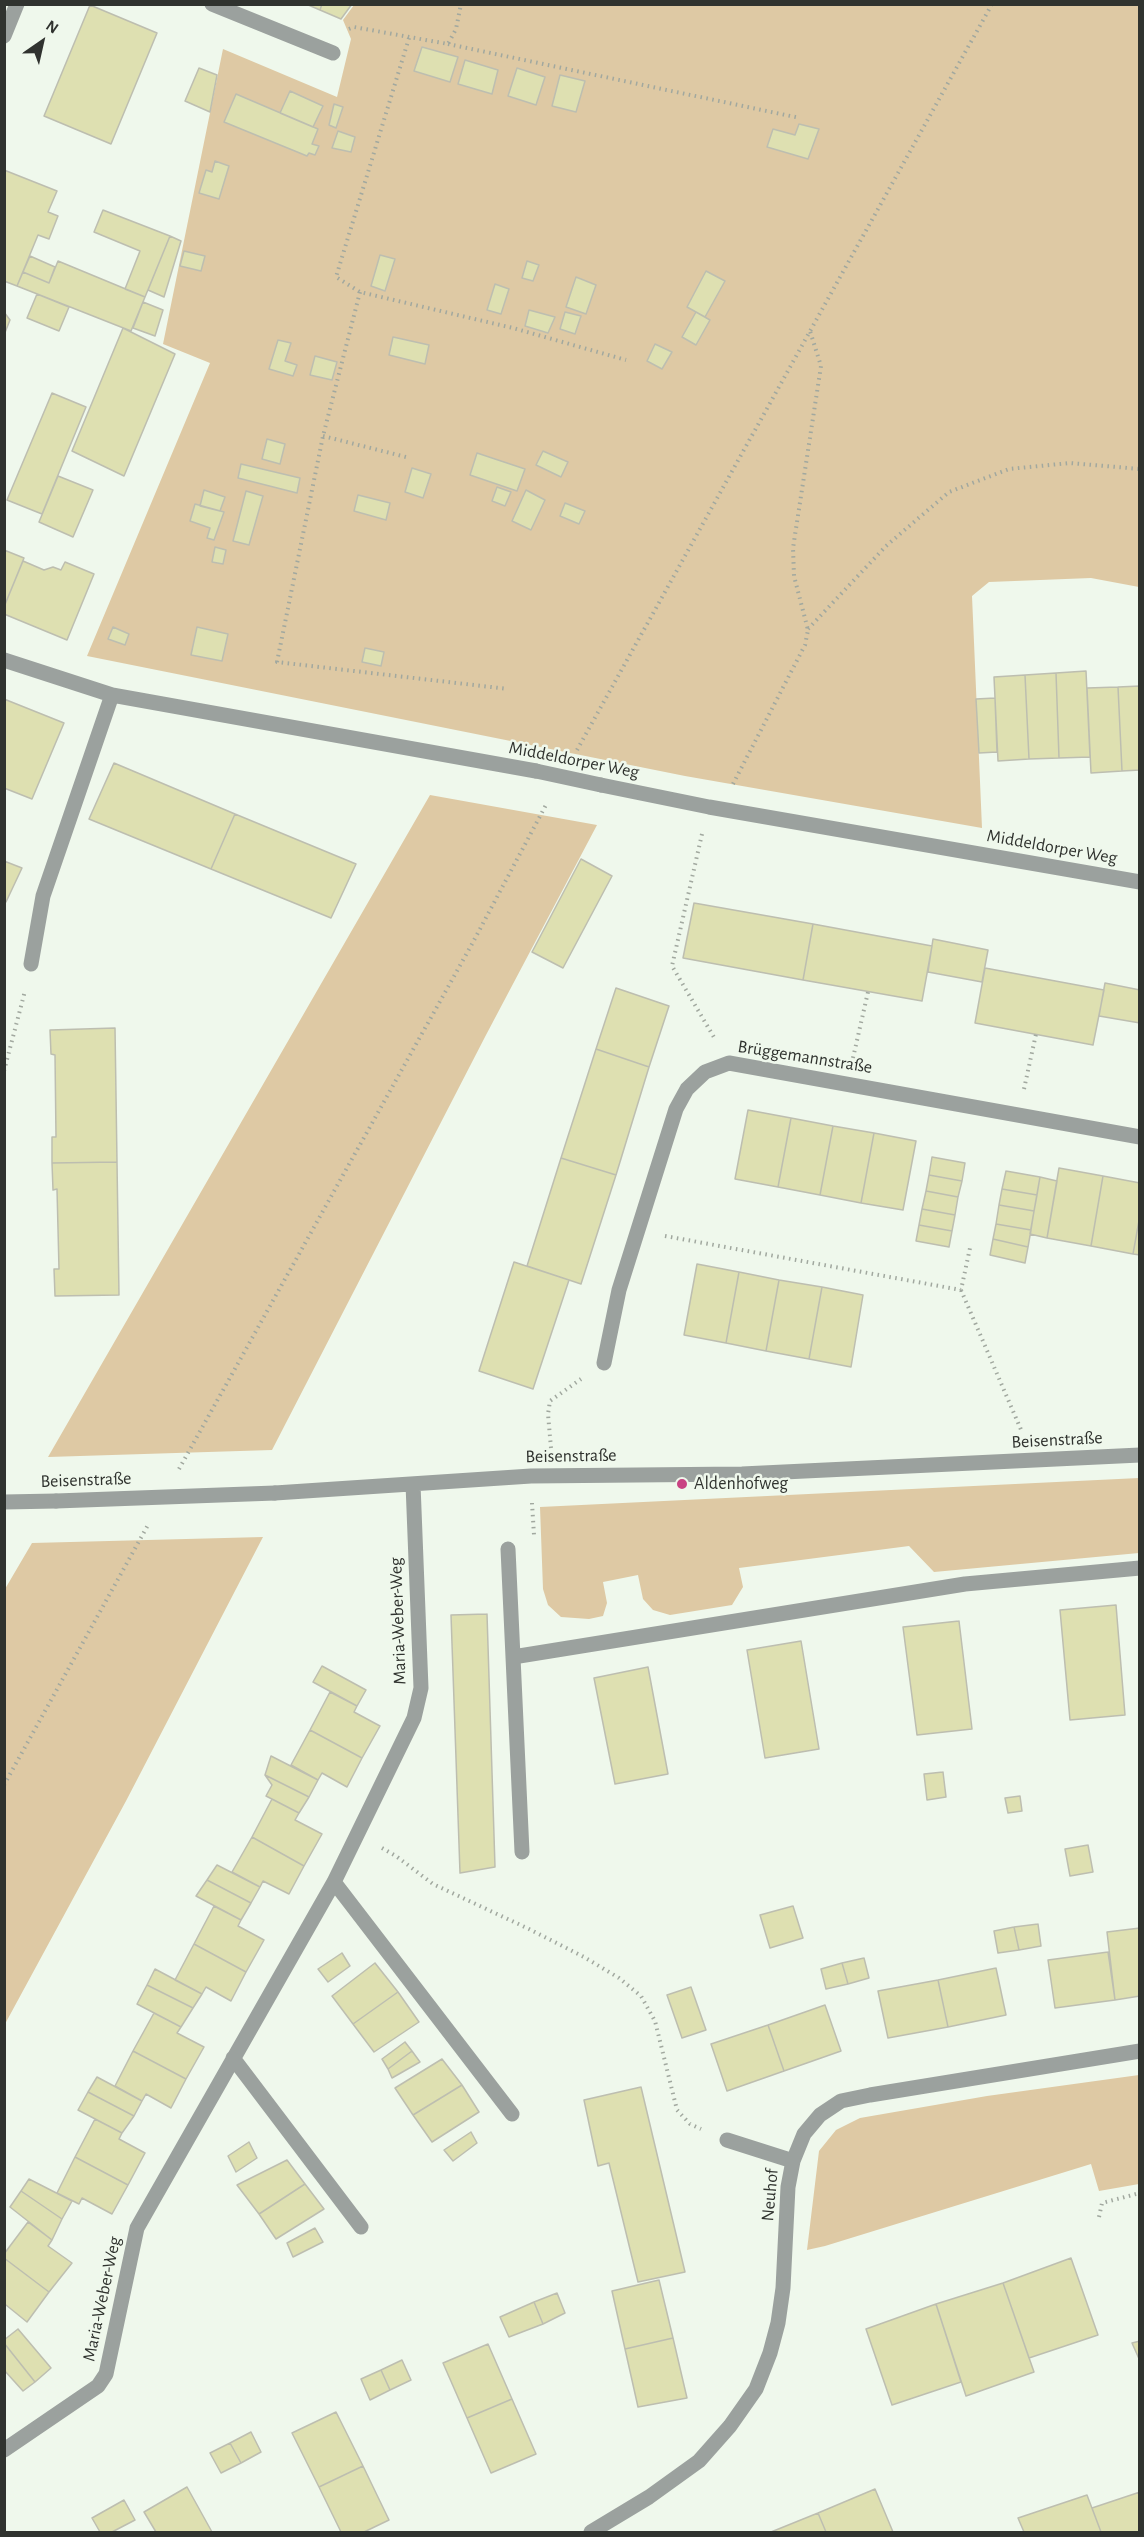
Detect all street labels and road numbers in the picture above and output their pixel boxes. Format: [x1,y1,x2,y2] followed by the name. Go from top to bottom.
[507,737,641,783] street label: Middeldorper Weg
[985,825,1119,869] street label: Middeldorper Weg
[736,1036,874,1078] street label: Brüggemannstraße
[1011,1427,1103,1453] street label: Beisenstraße
[525,1444,617,1468] street label: Beisenstraße
[40,1468,132,1492] street label: Beisenstraße
[385,1557,411,1685] street label: Maria-Weber-Weg
[757,2168,783,2222] street label: Neuhof
[78,2235,126,2363] street label: Maria-Weber-Weg

